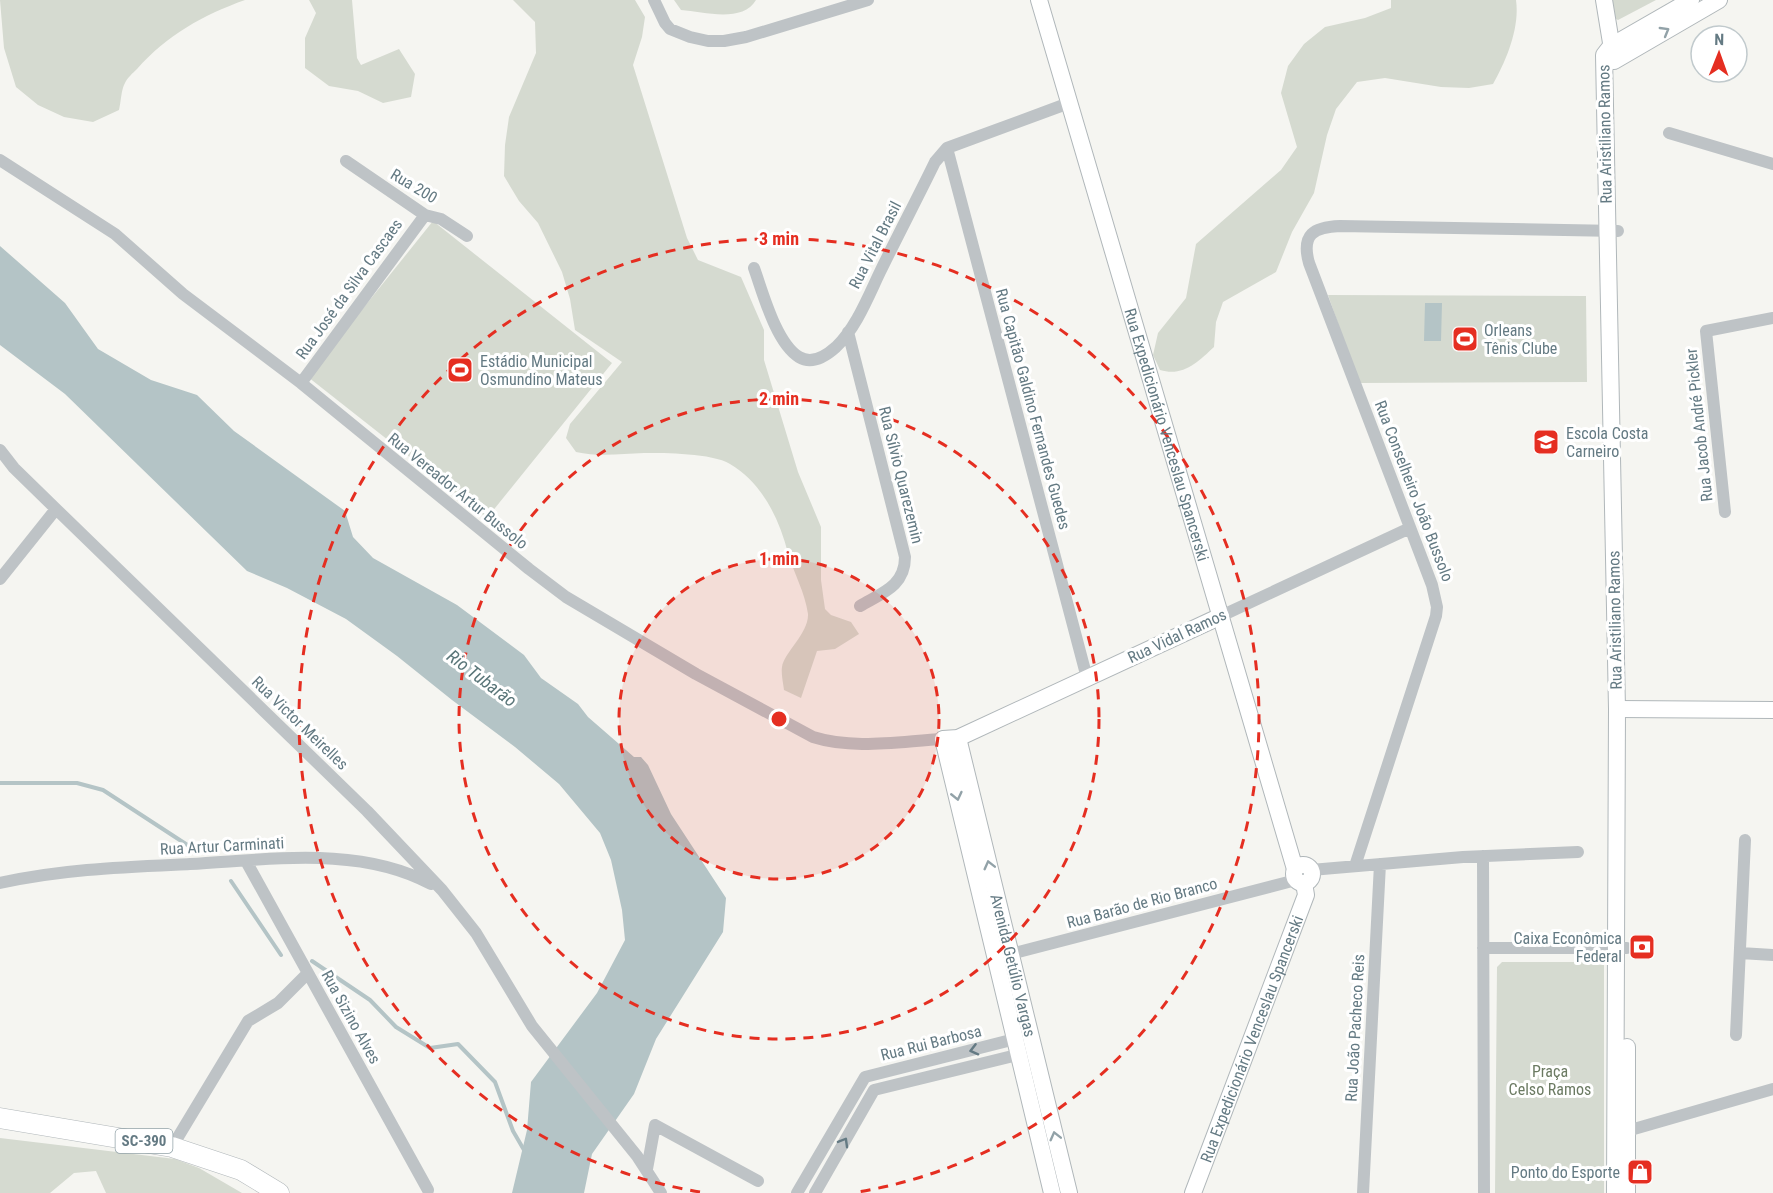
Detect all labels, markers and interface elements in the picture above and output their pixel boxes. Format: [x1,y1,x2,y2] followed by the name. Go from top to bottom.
[1689,24,1749,84] north arrow
[1659,27,1669,39] one-way arrow
[1714,30,1724,49] text: N
[1594,64,1616,204] street label: Rua Aristiliano Ramos
[387,165,441,207] street label: Rua 200
[845,198,905,292] street label: Rua Vital Brasil
[292,215,406,363] street label: Rua José da Silva Cascaes
[759,228,799,249] text: 3 min
[992,286,1074,532] street label: Rua Capitão Galdino Fernandes Guedes
[1121,306,1213,563] street label: Rua Expedicionário Venceslau Spancerski
[1484,321,1557,358] place label: Orleans Tênis Clube
[1450,324,1480,354] sports icon: Orleans Tênis Clube
[1681,347,1716,503] street label: Rua Jacob André Pickler
[480,352,603,389] place label: Estádio Municipal Osmundino Mateus
[445,355,475,385] sports icon: Estádio Municipal Osmundino Mateus
[759,388,799,409] text: 2 min
[1371,398,1457,584] street label: Rua Conselheiro João Bussolo
[875,404,927,546] street label: Rua Sílvio Quarezemin
[1566,424,1648,461] place label: Escola Costa Carneiro
[1531,427,1561,457] school or university icon: Escola Costa Carneiro
[384,429,532,553] street label: Rua Vereador Artur Bussolo
[759,548,799,569] text: 1 min
[1604,550,1626,690] street label: Rua Aristiliano Ramos
[1125,605,1229,667] street label: Rua Vidal Ramos
[443,645,521,711] water label: Rio Tubarão
[248,672,352,774] street label: Rua Victor Meirelles
[769,709,789,729] centre of rings
[949,791,962,801] one-way arrow
[159,833,285,859] street label: Rua Artur Carminati
[983,860,996,870] one-way arrow
[1065,874,1219,932] street label: Rua Barão de Rio Branco
[987,892,1040,1039] street label: Avenida Getúlio Vargas
[1196,913,1307,1165] street label: Rua Expedicionário Venceslau Spancerski
[1513,929,1622,966] place label: Caixa Econômica Federal
[1627,932,1657,962] bank icon: Caixa Econômica Federal
[1342,954,1368,1102] street label: Rua João Pacheco Reis
[317,967,385,1067] street label: Rua Sizino Alves
[879,1021,983,1065] street label: Rua Rui Barbosa
[969,1042,979,1055] one-way arrow
[1509,1062,1591,1099] park label: Praça Celso Ramos
[116,1129,172,1153] road number: SC-390
[1049,1131,1062,1141] one-way arrow
[837,1138,848,1148] one-way arrow
[1625,1157,1655,1187] shop icon: Ponto do Esporte
[1511,1163,1620,1182] place label: Ponto do Esporte

